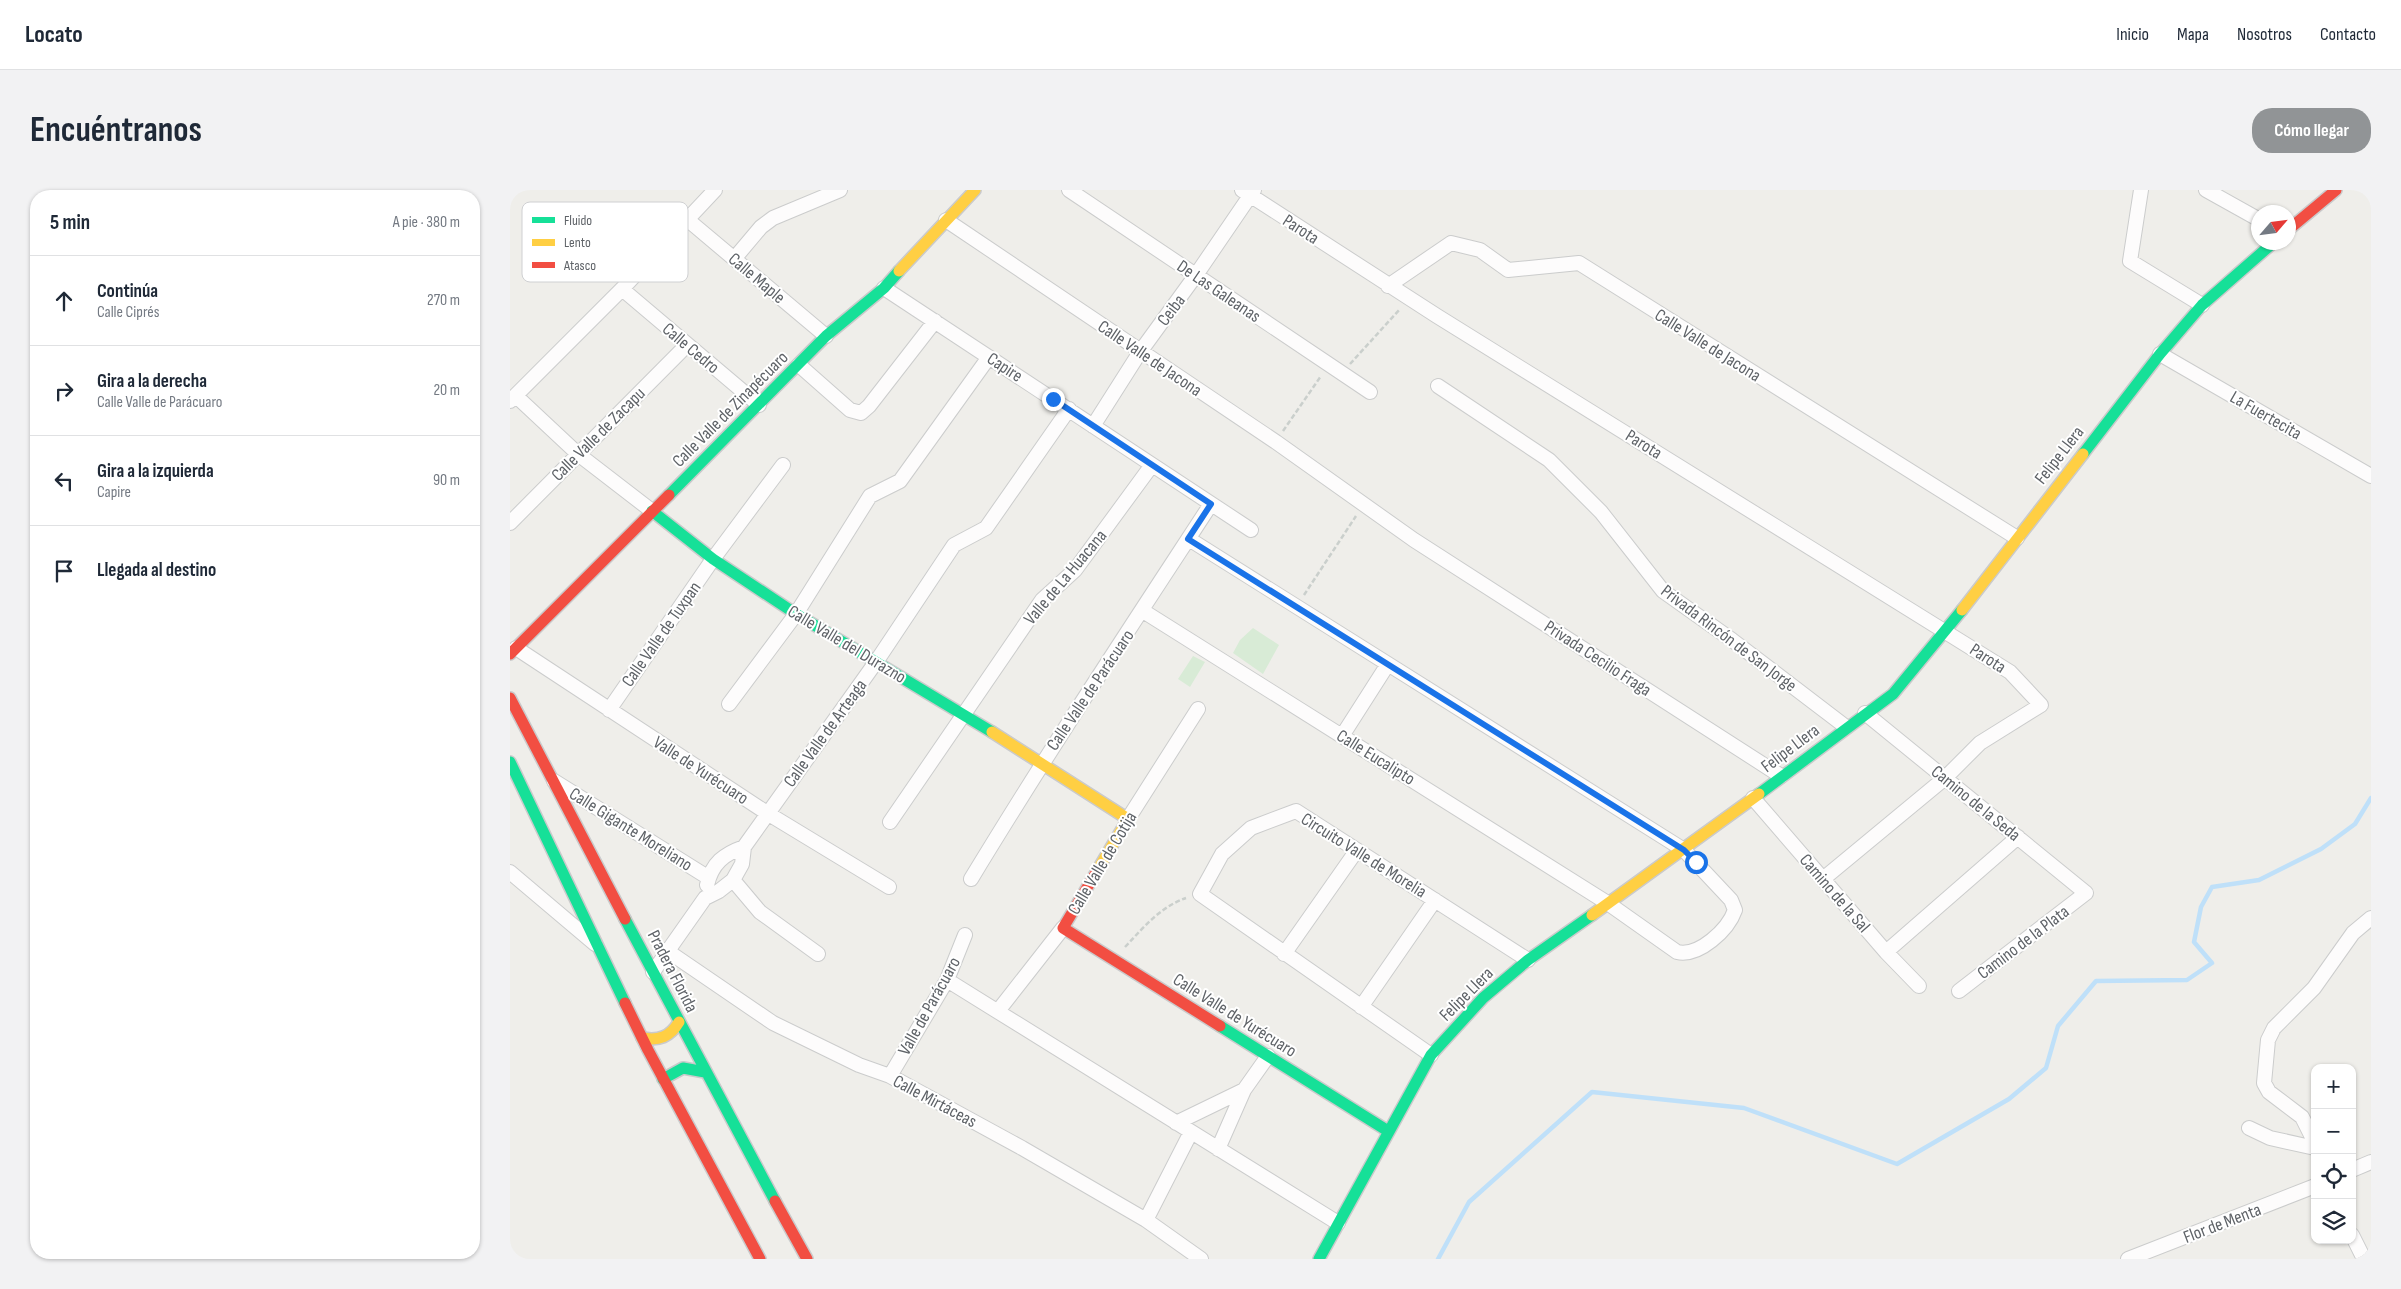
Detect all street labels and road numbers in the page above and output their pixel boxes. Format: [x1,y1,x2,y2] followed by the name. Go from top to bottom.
[1279,210,1323,249] street label: Parota
[724,249,789,308] street label: Calle Maple
[1173,256,1265,327] street label: De Las Galeanas
[1153,291,1190,330] street label: Ceiba
[1651,304,1765,386] street label: Calle Valle de Jacona
[1094,316,1206,401] street label: Calle Valle de Jacona
[658,319,723,378] street label: Calle Cedro
[668,347,793,472] street label: Calle Valle de Zinapécuaro
[983,348,1026,387] street label: Capire
[547,383,650,486] street label: Calle Valle de Zacapu
[2226,387,2305,444] street label: La Fuertecita
[2030,422,2088,488] street label: Felipe Llera
[1622,425,1666,464] street label: Parota
[1020,526,1111,629] street label: Valle de La Huacana
[617,578,705,691] street label: Calle Valle de Tuxpan
[1657,580,1801,696] street label: Privada Rincón de San Jorge
[784,601,910,688] street label: Calle Valle del Durazno
[1540,616,1655,701] street label: Privada Cecilio Fraga
[1042,626,1139,755] street label: Calle Valle de Parácuaro
[1966,639,2010,678] street label: Parota
[779,675,872,791] street label: Calle Valle de Arteaga
[1757,720,1824,777] street label: Felipe Llera
[1333,725,1419,790] street label: Calle Eucalipto
[649,732,752,809] street label: Valle de Yurécuaro
[1927,761,2024,846] street label: Camino de la Seda
[565,783,696,876] street label: Calle Gigante Moreliano
[1064,808,1141,918] street label: Calle Valle de Cotija
[1297,808,1430,902] street label: Circuito Valle de Morelia
[1795,850,1874,937] street label: Camino de la Sal
[1973,901,2073,984] street label: Camino de la Plata
[643,927,702,1016] street label: Pradera Florida
[894,953,965,1059] street label: Valle de Parácuaro
[1435,963,1498,1026] street label: Felipe Llera
[1169,969,1300,1062] street label: Calle Valle de Yurécuaro
[889,1071,980,1132] street label: Calle Mirtáceas
[2180,1199,2264,1248] street label: Flor de Menta

